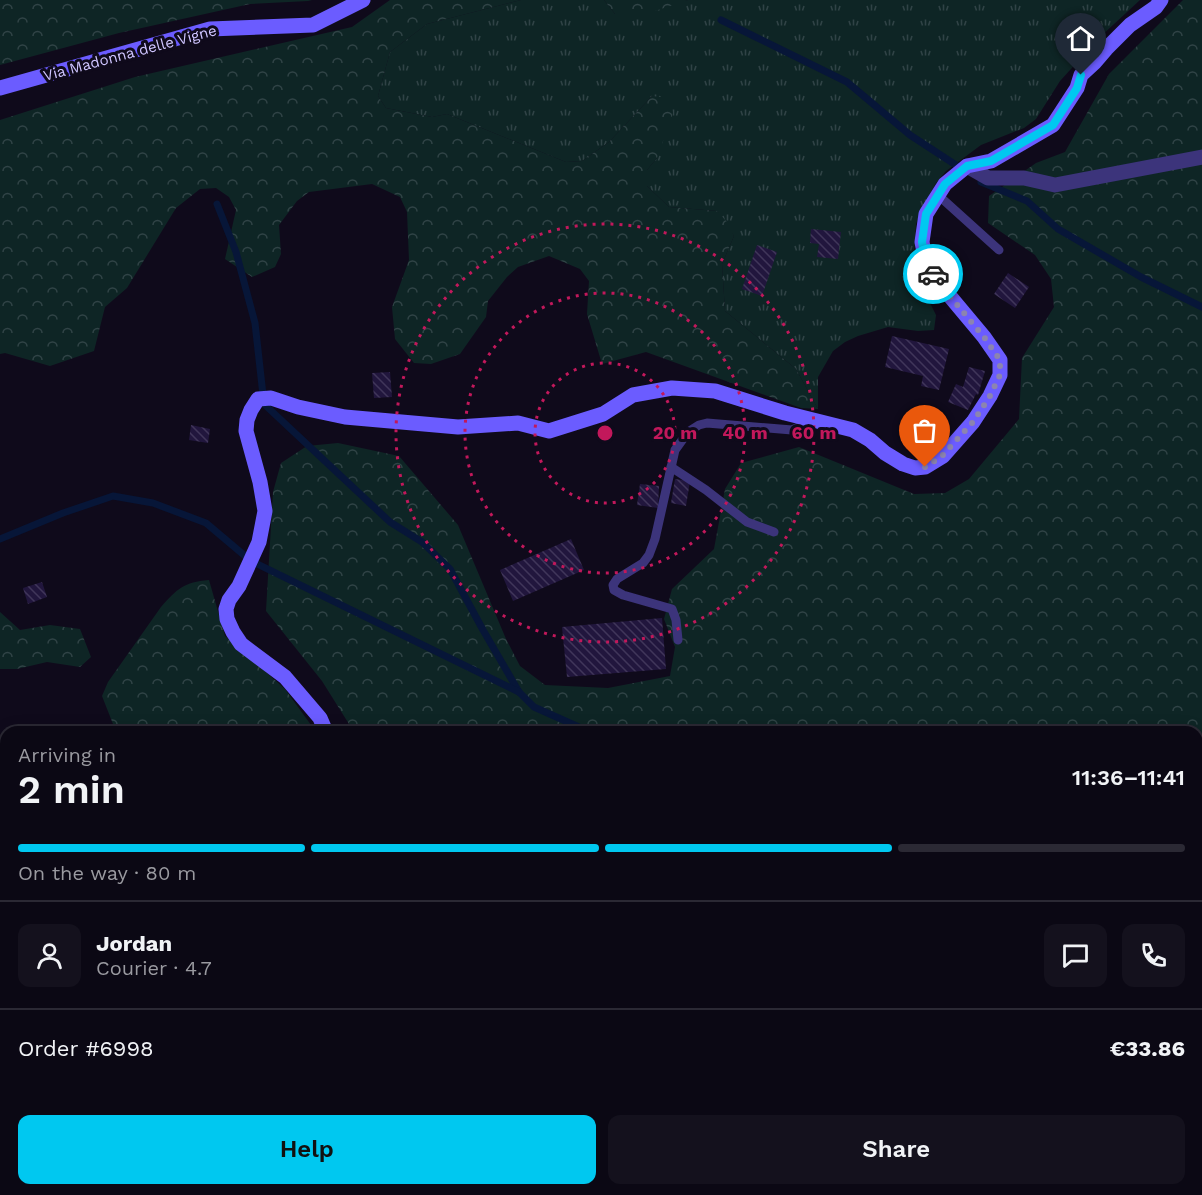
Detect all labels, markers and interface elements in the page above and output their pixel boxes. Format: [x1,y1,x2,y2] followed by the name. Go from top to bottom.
[1055,13,1106,75] pin
[41,21,219,85] street label: Via Madonna delle Vigne
[1064,22,1097,55] icon: home
[903,244,963,304] courier
[917,258,950,291] icon: car
[899,405,950,467] pin
[908,414,941,447] icon: bag
[653,422,697,443] text: 20 m
[722,422,768,443] text: 40 m
[792,422,836,443] text: 60 m
[595,423,615,443] centre of rings
[18,743,116,767] text: Arriving in
[1072,765,1185,790] text: 11:36–11:41
[18,767,125,812] text: 2 min
[18,861,196,885] text: On the way · 80 m
[18,924,81,987] button: person
[1044,924,1107,987] button: chat
[1122,924,1185,987] button: phone
[96,931,172,956] text: Jordan
[96,956,212,980] text: Courier · 4.7
[18,1036,154,1061] text: Order #6998
[1110,1036,1185,1061] text: €33.86
[18,1115,596,1184] button: Help
[608,1115,1185,1184] button: Share

